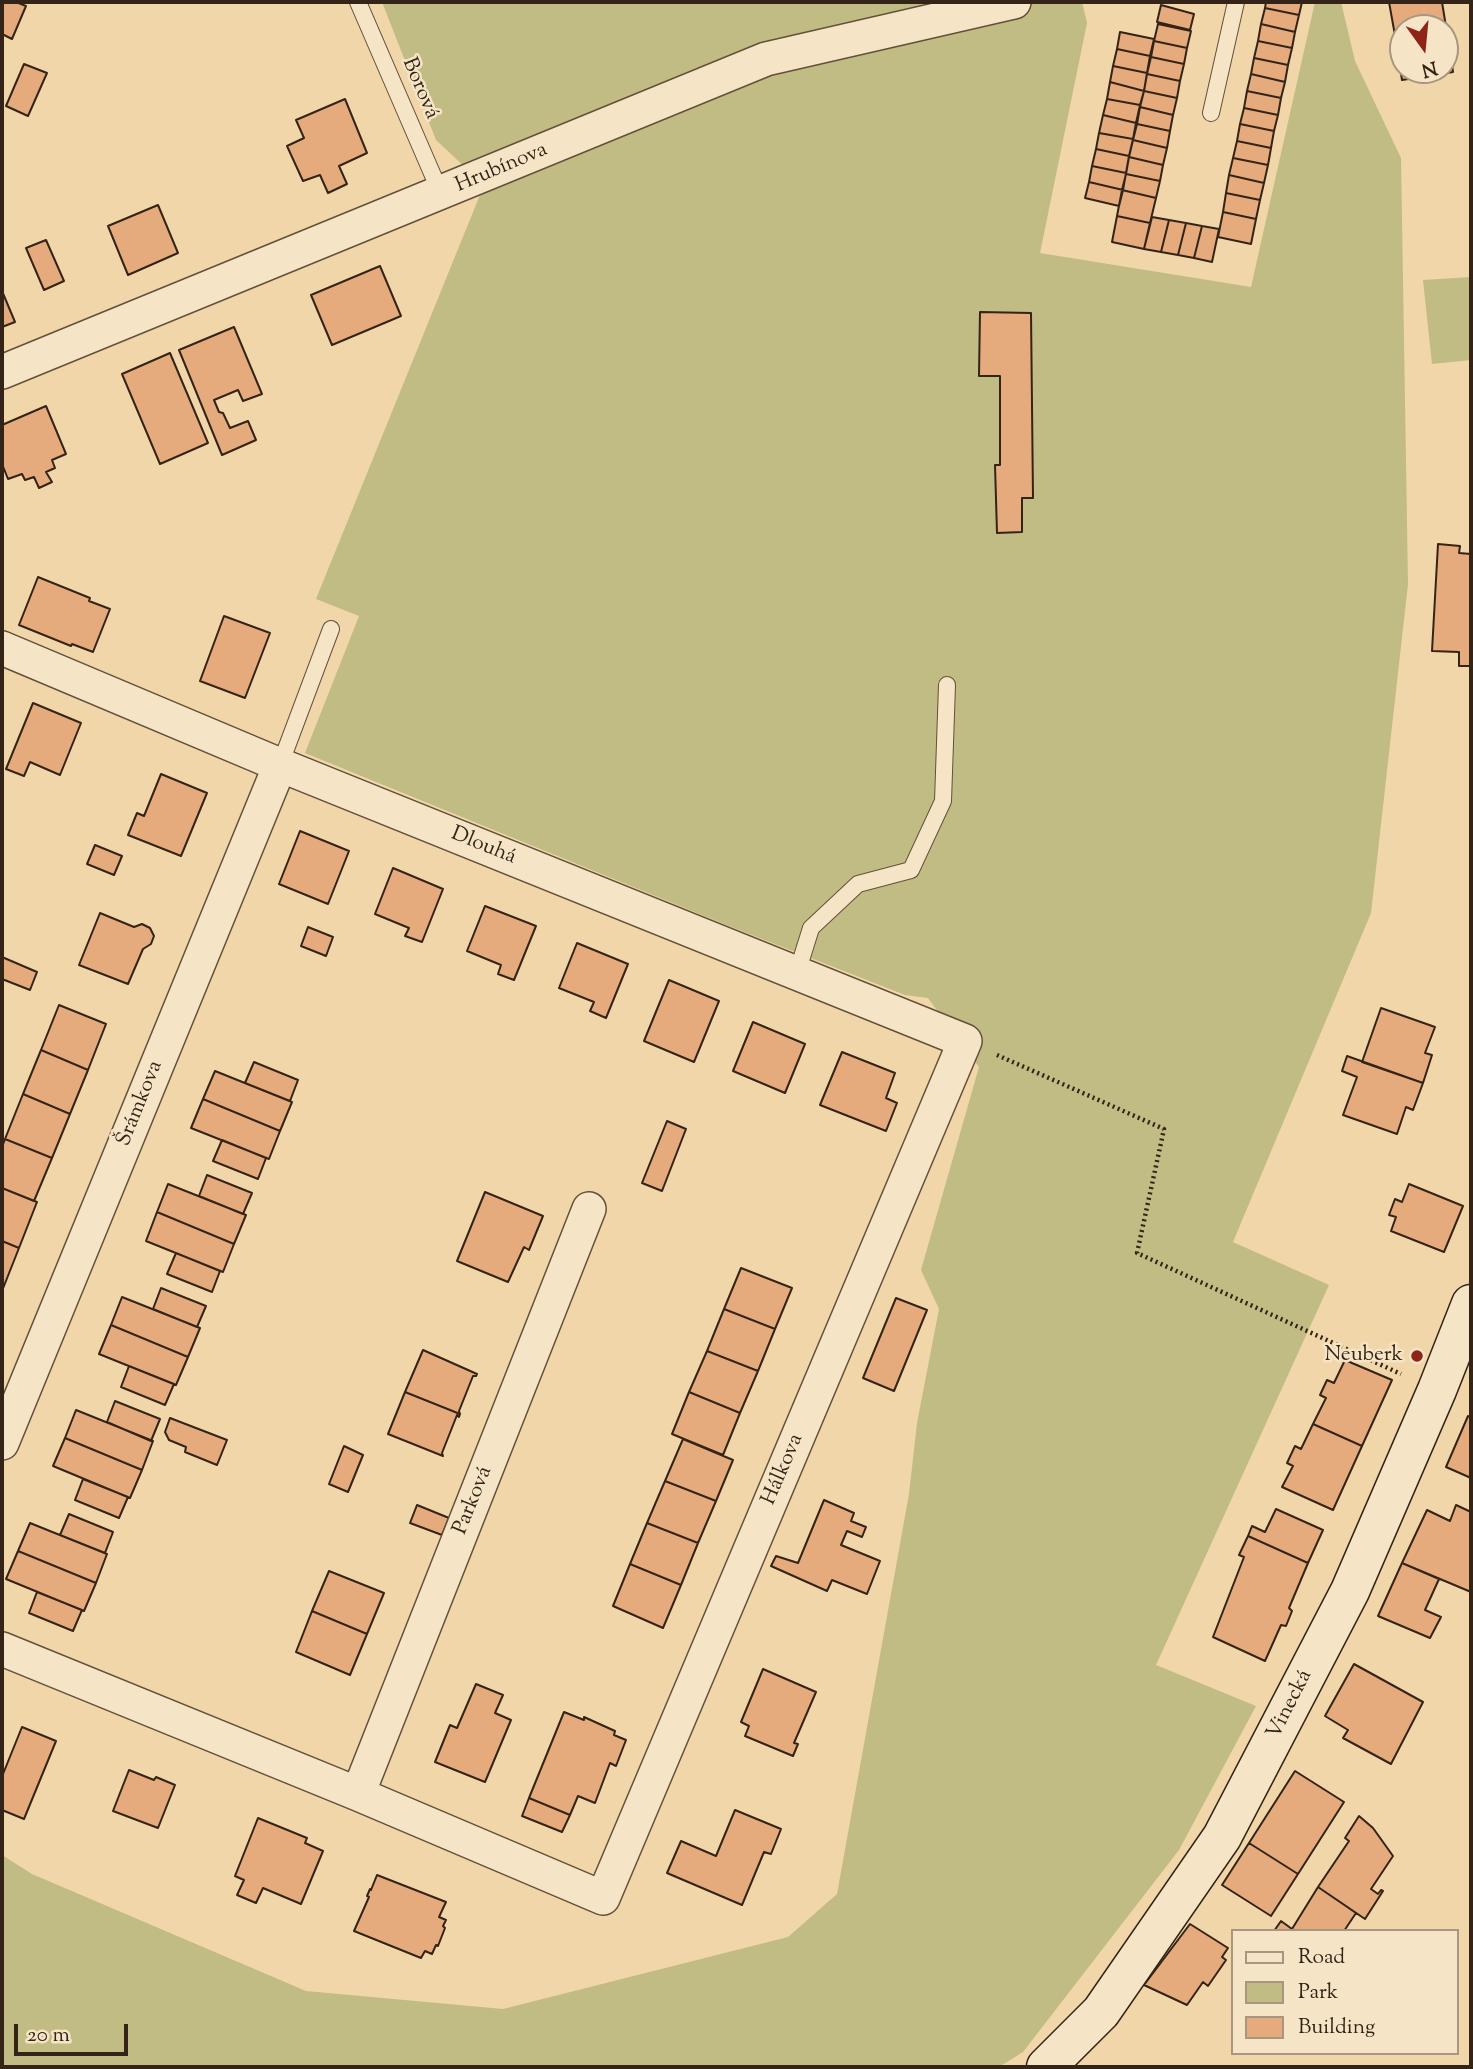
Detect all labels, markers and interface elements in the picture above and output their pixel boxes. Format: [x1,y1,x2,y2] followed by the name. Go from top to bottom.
[1389,14,1459,84] north arrow
[1418,53,1440,83] text: N
[395,55,443,123] street label: Borová
[452,138,552,200] street label: Hrubínova
[447,823,519,871] street label: Dlouhá
[112,1058,170,1150] street label: Šrámkova
[1324,1343,1403,1369] place label: Neuberk
[1409,1348,1425,1364] marker: Neuberk
[758,1431,810,1509] street label: Hálkova
[449,1463,499,1539] street label: Parková
[1263,1666,1319,1744] street label: Vinecká
[1232,1929,1459,2055] legend
[1298,1943,1345,1973] text: Road
[1298,1978,1338,2008] text: Park
[18,2010,131,2054] scale bar
[1298,2013,1375,2043] text: Building
[27,2021,70,2051] text: 20 m

